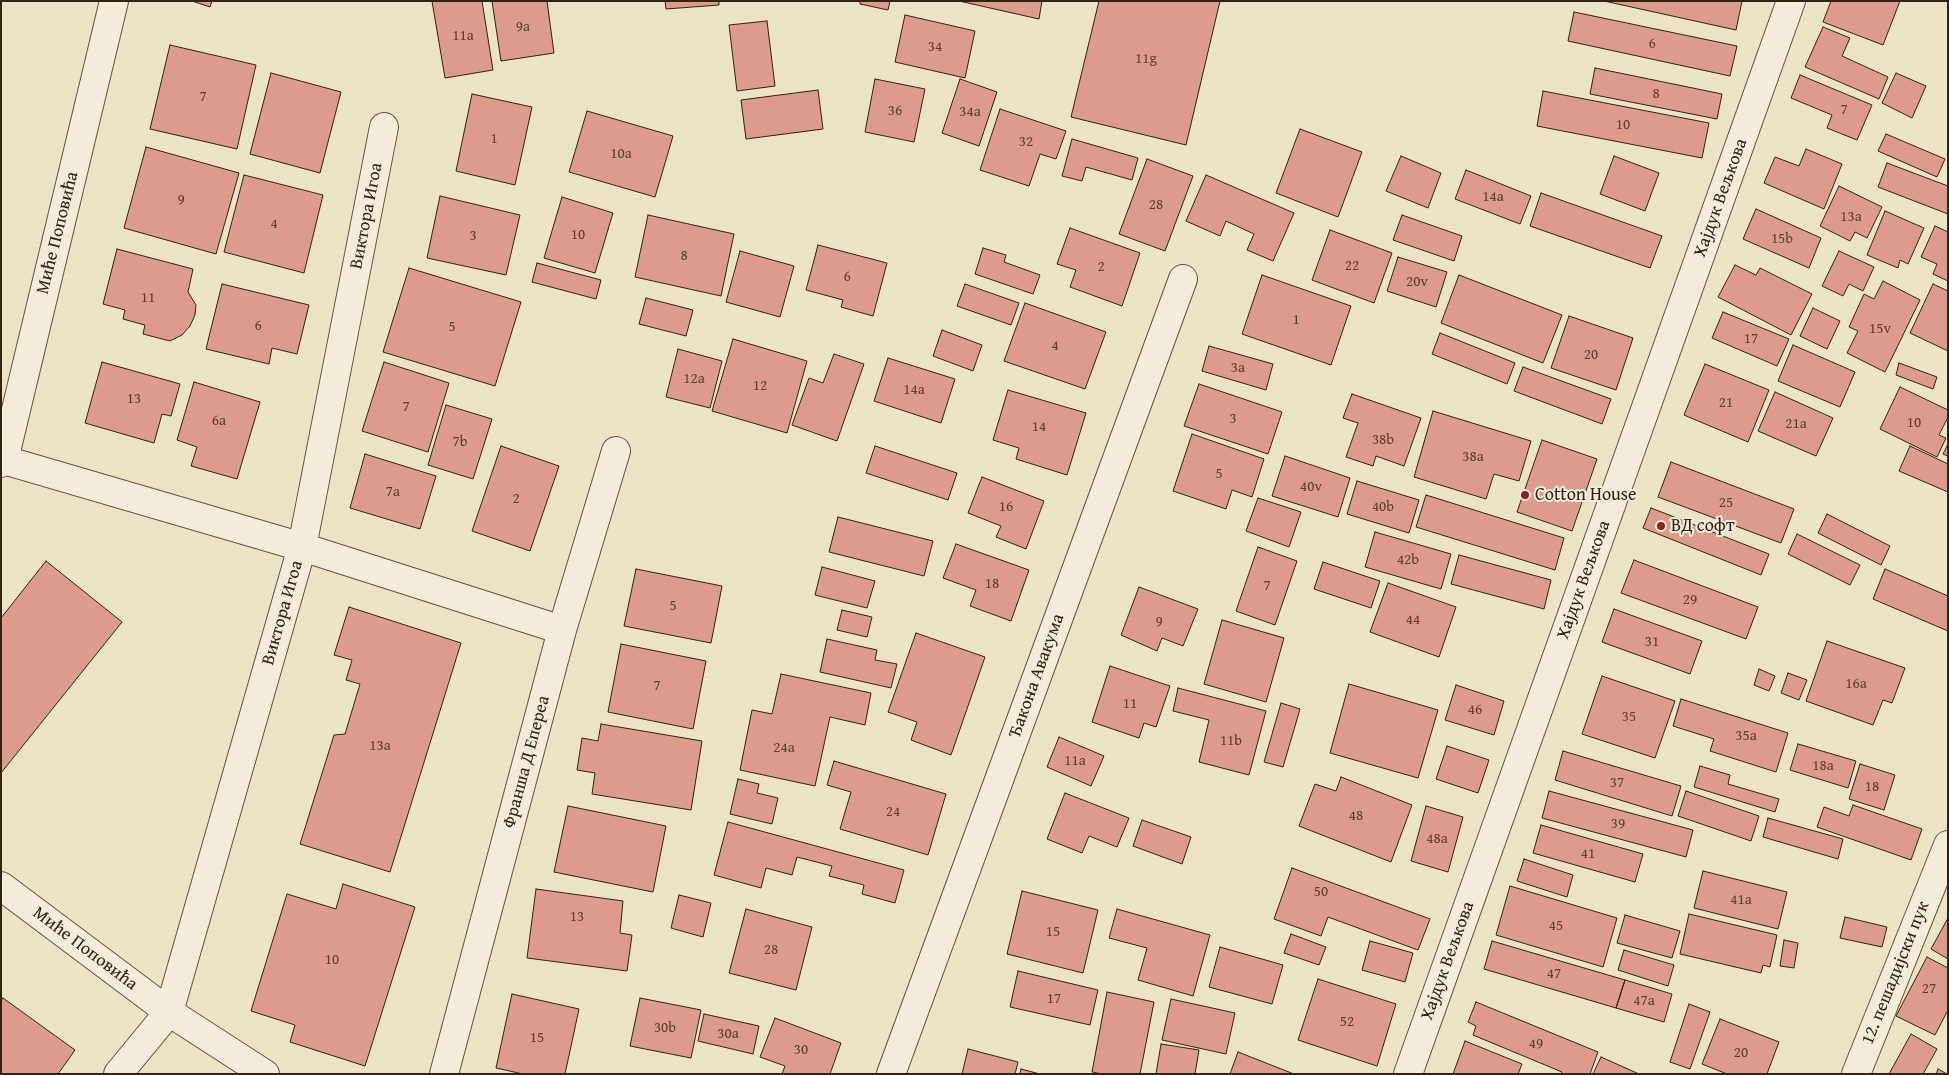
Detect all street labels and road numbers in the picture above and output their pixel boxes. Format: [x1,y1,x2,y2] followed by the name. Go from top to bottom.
[1690,136,1752,260] street label: Хајдук Вељкова
[346,161,388,271] street label: Виктора Игоа
[32,169,84,297] street label: Миће Поповића
[1553,518,1615,642] street label: Хајдук Вељкова
[258,558,308,668] street label: Виктора Игоа
[1005,611,1069,741] street label: Ђакона Авакума
[499,693,555,831] street label: Франша Д Епереа
[1857,898,1935,1048] street label: 12. пешадијски пук
[1417,899,1479,1023] street label: Хајдук Вељкова
[28,903,142,995] street label: Миће Поповића

